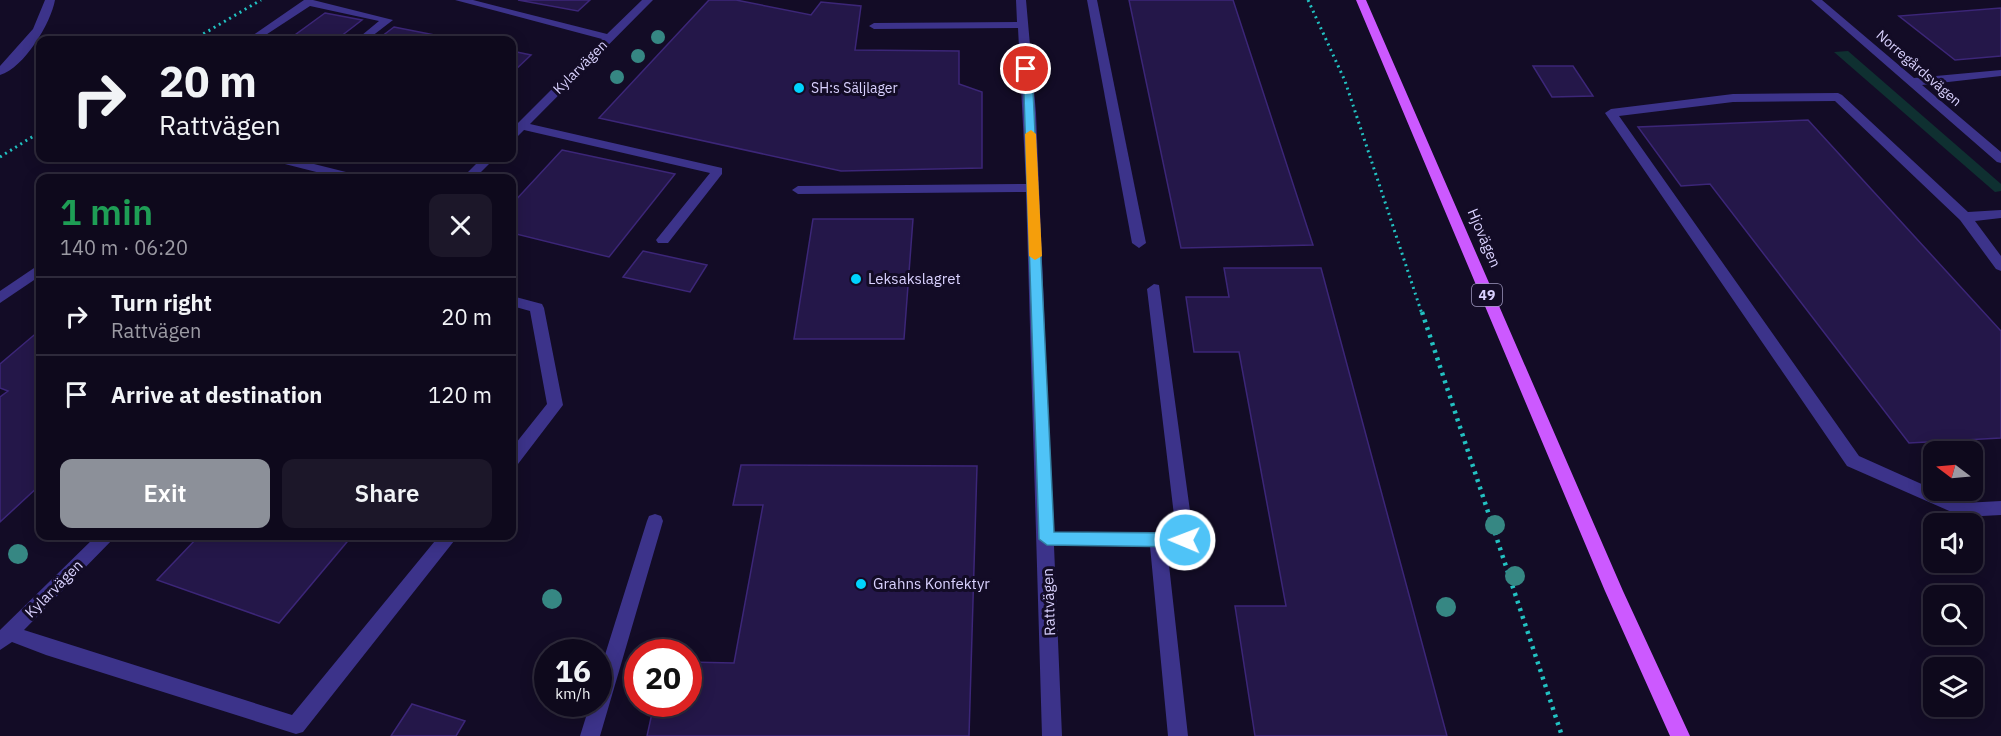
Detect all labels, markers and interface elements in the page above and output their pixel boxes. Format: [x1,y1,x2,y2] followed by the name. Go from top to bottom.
[1873,26,1965,110] street label: Norregårdsvägen
[549,36,611,98] street label: Kylarvägen
[1000,43,1051,94] pin
[1009,52,1042,85] icon: arrive
[159,54,257,109] text: 20 m
[60,60,138,138] icon: right
[811,79,898,97] place label: SH:s Säljlager
[792,81,806,95] marker: SH:s Säljlager
[159,107,281,142] text: Rattvägen
[60,188,153,235] text: 1 min
[429,194,492,257] button: close
[1464,205,1505,270] street label: Hjovägen
[60,234,188,261] text: 140 m · 06:20
[868,269,961,288] place label: Leksakslagret
[849,272,863,286] marker: Leksakslagret
[1472,284,1502,306] road number: 49
[111,288,212,317] text: Turn right
[60,300,93,333] icon: right
[441,302,492,331] text: 20 m
[111,317,201,344] text: Rattvägen
[60,378,93,411] icon: arrive
[111,380,322,409] text: Arrive at destination
[428,380,492,409] text: 120 m
[1923,441,1983,501] north arrow
[1923,441,1983,717] map controls
[60,459,270,528] button: Exit
[282,459,492,528] button: Share
[1153,508,1217,572] position arrow
[1923,513,1983,573] button: sound
[21,556,87,622] street label: Kylarvägen
[1038,568,1059,636] street label: Rattvägen
[873,574,990,593] place label: Grahns Konfektyr
[854,577,868,591] marker: Grahns Konfektyr
[1923,585,1983,645] button: search
[624,639,702,717] speed limit sign: 20
[555,651,591,690] text: 16
[1923,657,1983,717] button: layers
[555,684,591,703] text: km/h

